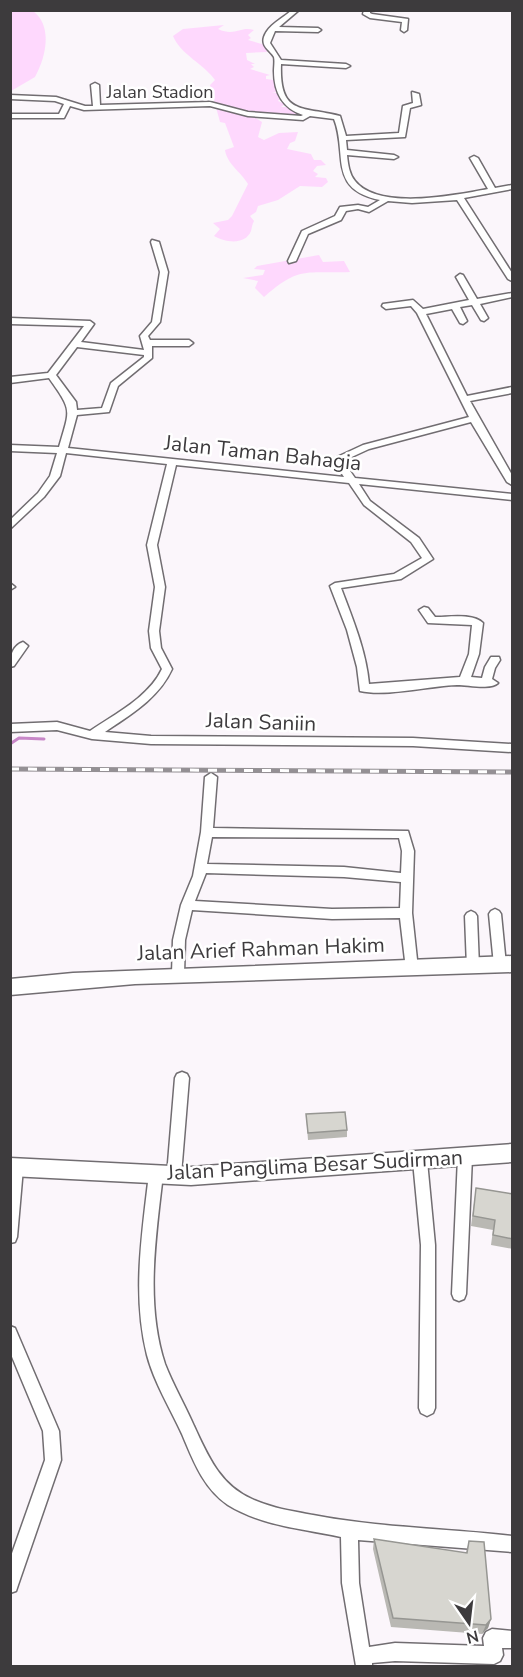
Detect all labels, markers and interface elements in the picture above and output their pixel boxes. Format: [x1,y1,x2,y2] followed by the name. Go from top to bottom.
[106,80,213,104] street label: Jalan Stadion
[162,429,363,477] street label: Jalan Taman Bahagia
[204,706,317,738] street label: Jalan Saniin
[136,931,385,967] street label: Jalan Arief Rahman Hakim
[165,1143,464,1187] street label: Jalan Panglima Besar Sudirman
[439,1593,499,1653] north arrow
[464,1624,481,1649] text: N

